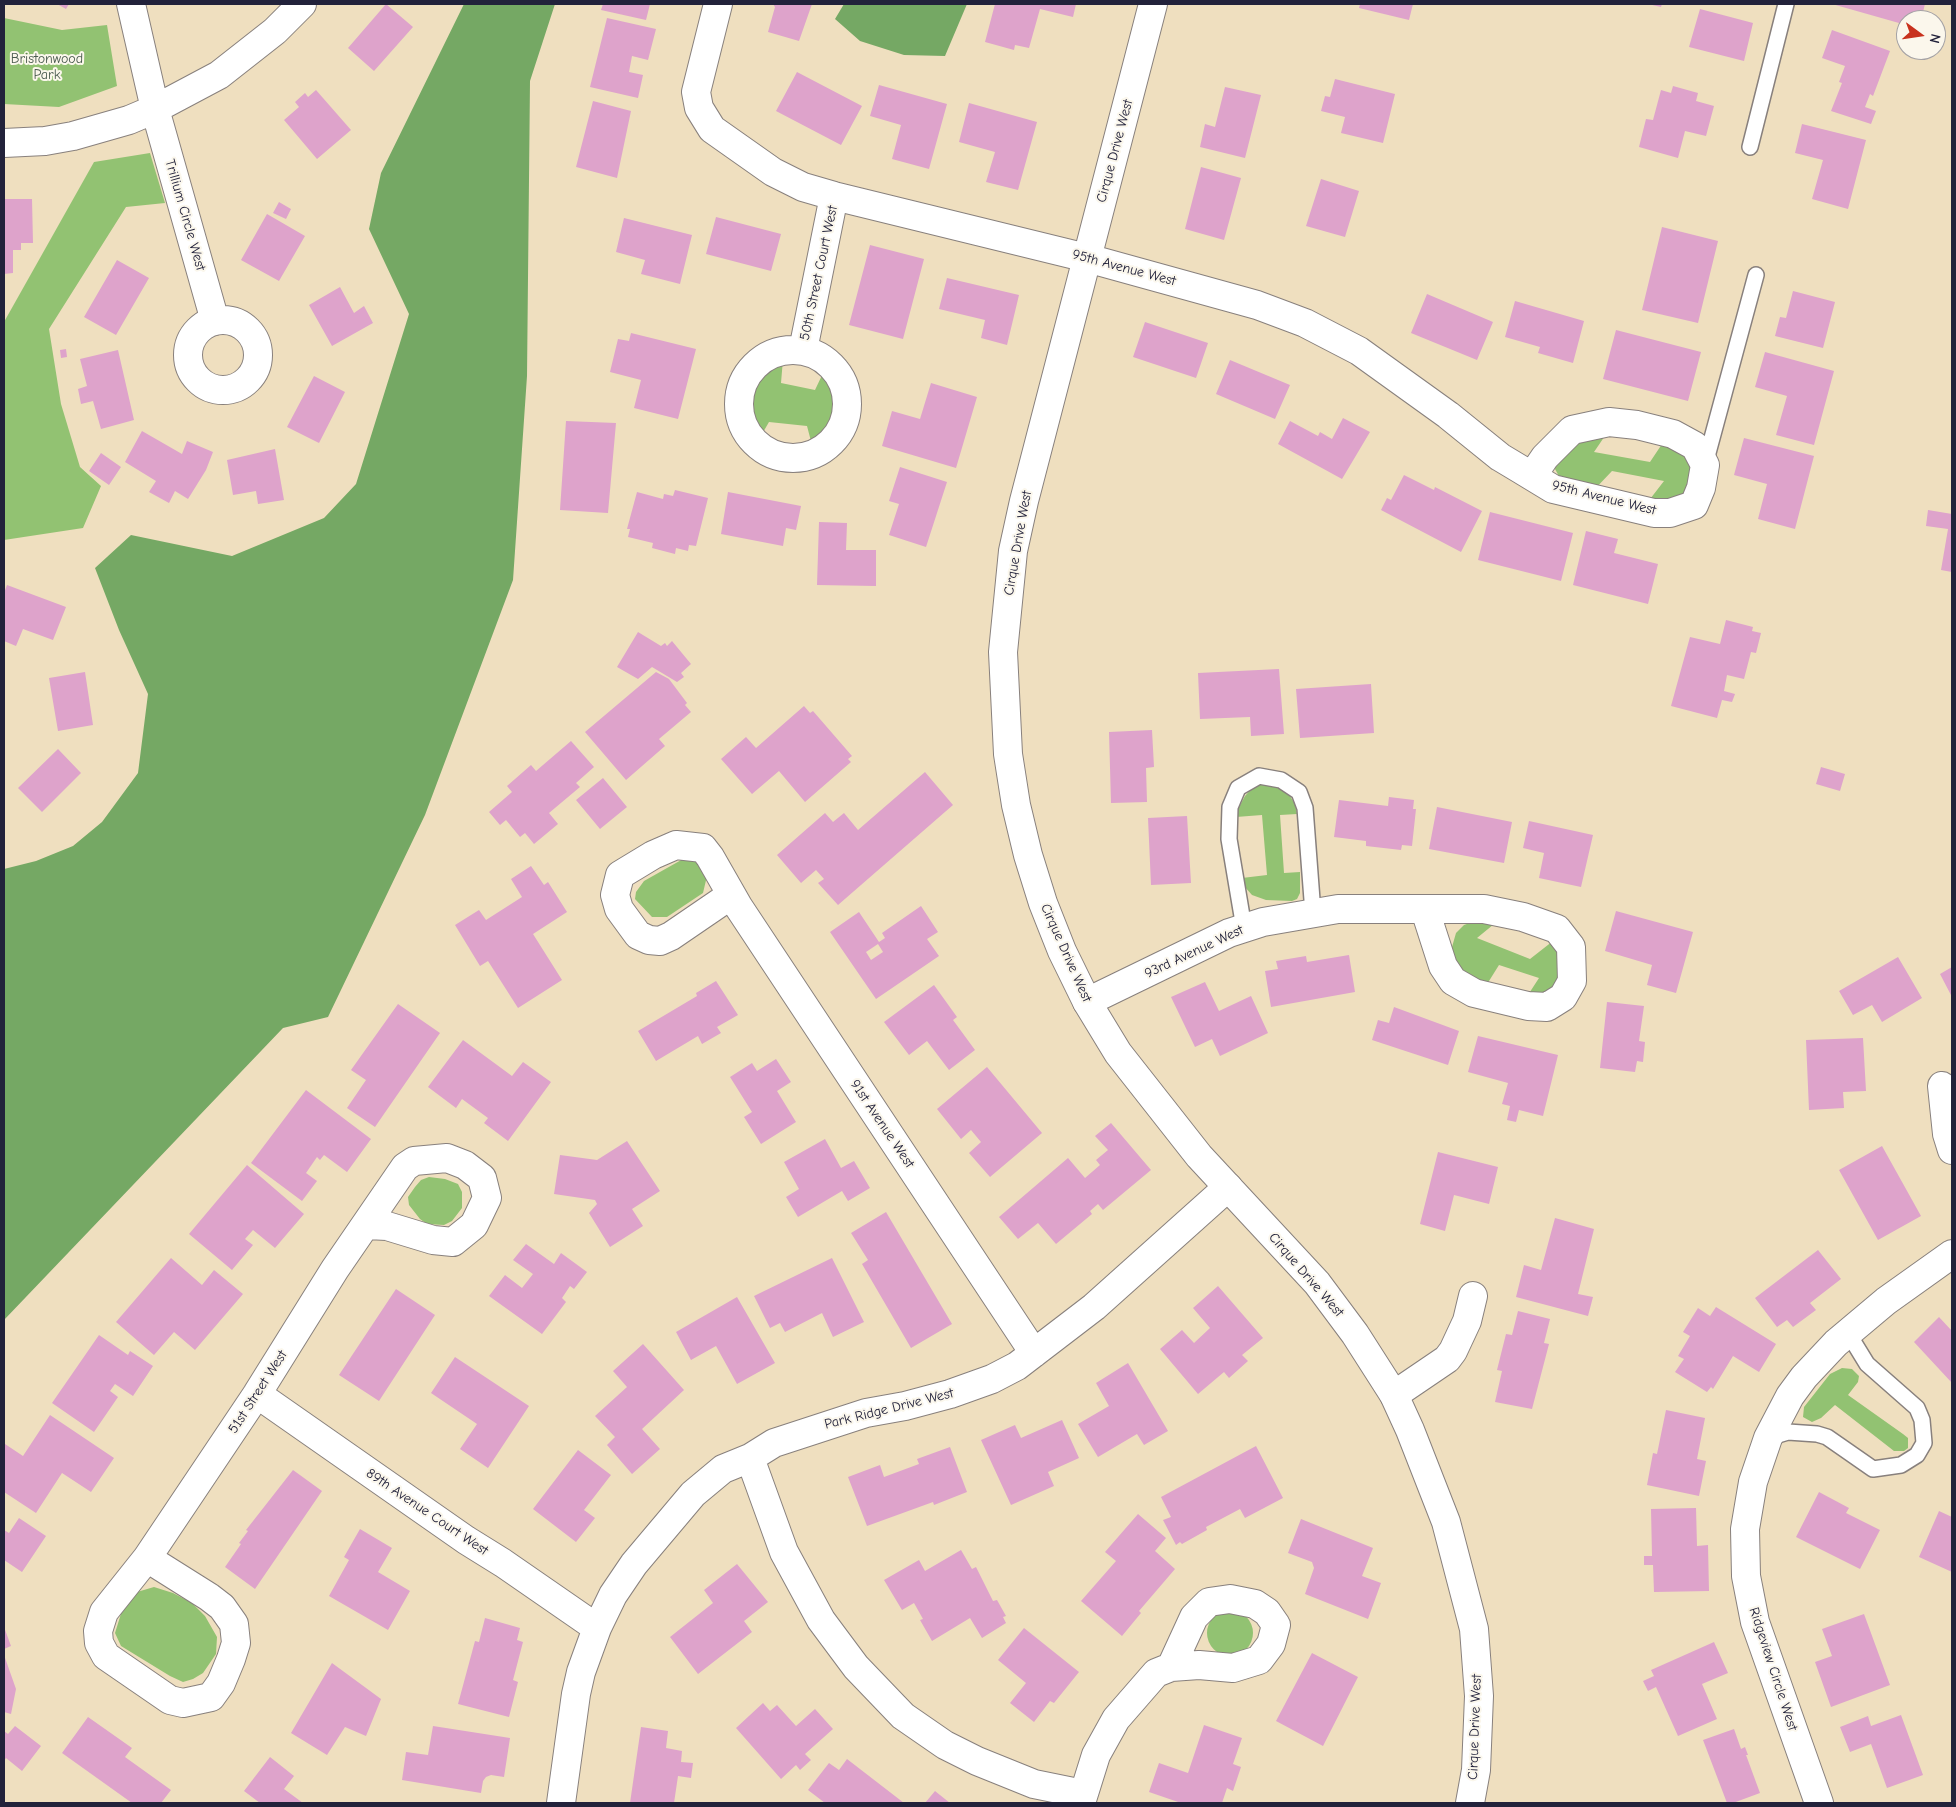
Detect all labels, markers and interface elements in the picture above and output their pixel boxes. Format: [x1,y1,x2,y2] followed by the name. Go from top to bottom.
[1896,10,1946,60] north arrow
[1926,32,1944,45] text: N
[11,51,83,84] park label: Bristonwood Park
[1093,98,1137,204] street label: Cirque Drive West
[161,157,209,273] street label: Trillium Circle West
[796,204,842,342] street label: 50th Street Court West
[1070,246,1178,290] street label: 95th Avenue West
[1550,477,1658,519] street label: 95th Avenue West
[1001,489,1035,597] street label: Cirque Drive West
[1037,901,1095,1005] street label: Cirque Drive West
[1142,922,1246,982] street label: 93rd Avenue West
[846,1077,918,1171] street label: 91st Avenue West
[1265,1229,1347,1321] street label: Cirque Drive West
[225,1347,291,1437] street label: 51st Street West
[823,1385,955,1433] street label: Park Ridge Drive West
[363,1465,491,1559] street label: 89th Avenue Court West
[1745,1605,1801,1733] street label: Ridgeview Circle West
[1465,1674,1485,1780] street label: Cirque Drive West

